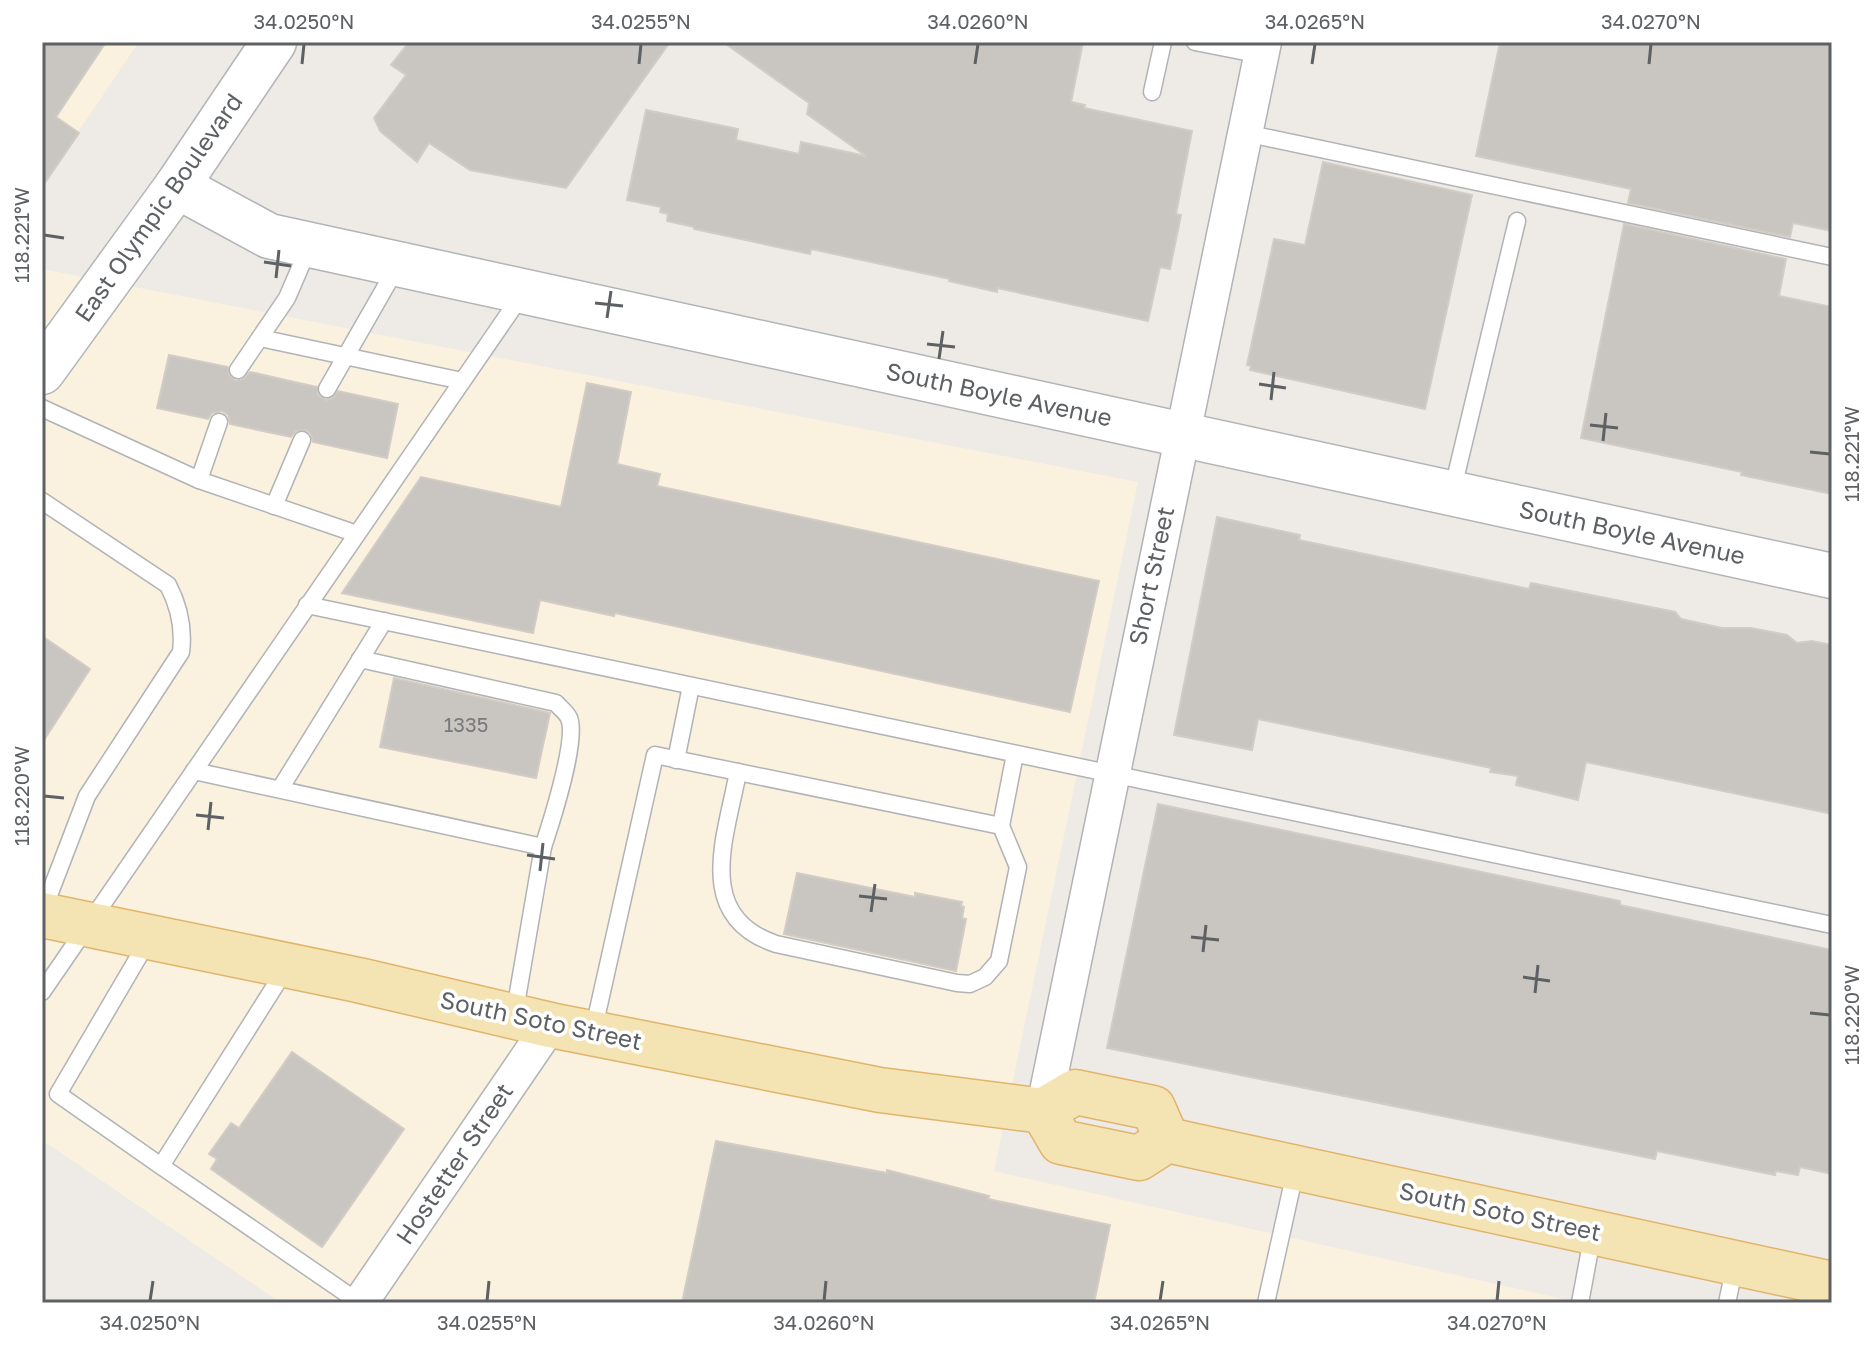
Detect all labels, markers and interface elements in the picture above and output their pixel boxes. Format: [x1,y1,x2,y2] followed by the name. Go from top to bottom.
[254,9,354,33] text: 34.0250°N
[591,9,691,33] text: 34.0255°N
[927,9,1029,33] text: 34.0260°N
[1265,9,1365,33] text: 34.0265°N
[1601,9,1701,33] text: 34.0270°N
[68,87,248,327] street label: East Olympic Boulevard
[9,187,33,283] text: 118.221°W
[884,355,1115,432] street label: South Boyle Avenue
[1839,406,1863,502] text: 118.221°W
[1517,493,1748,570] street label: South Boyle Avenue
[1122,504,1179,648] street label: Short Street
[444,712,488,736] house number: 1335
[9,746,33,846] text: 118.220°W
[1839,965,1863,1065] text: 118.220°W
[438,984,645,1055] street label: South Soto Street
[389,1077,518,1249] street label: Hostetter Street
[1397,1175,1604,1246] street label: South Soto Street
[100,1310,200,1334] text: 34.0250°N
[437,1310,537,1334] text: 34.0255°N
[773,1310,875,1334] text: 34.0260°N
[1110,1310,1210,1334] text: 34.0265°N
[1447,1310,1547,1334] text: 34.0270°N

